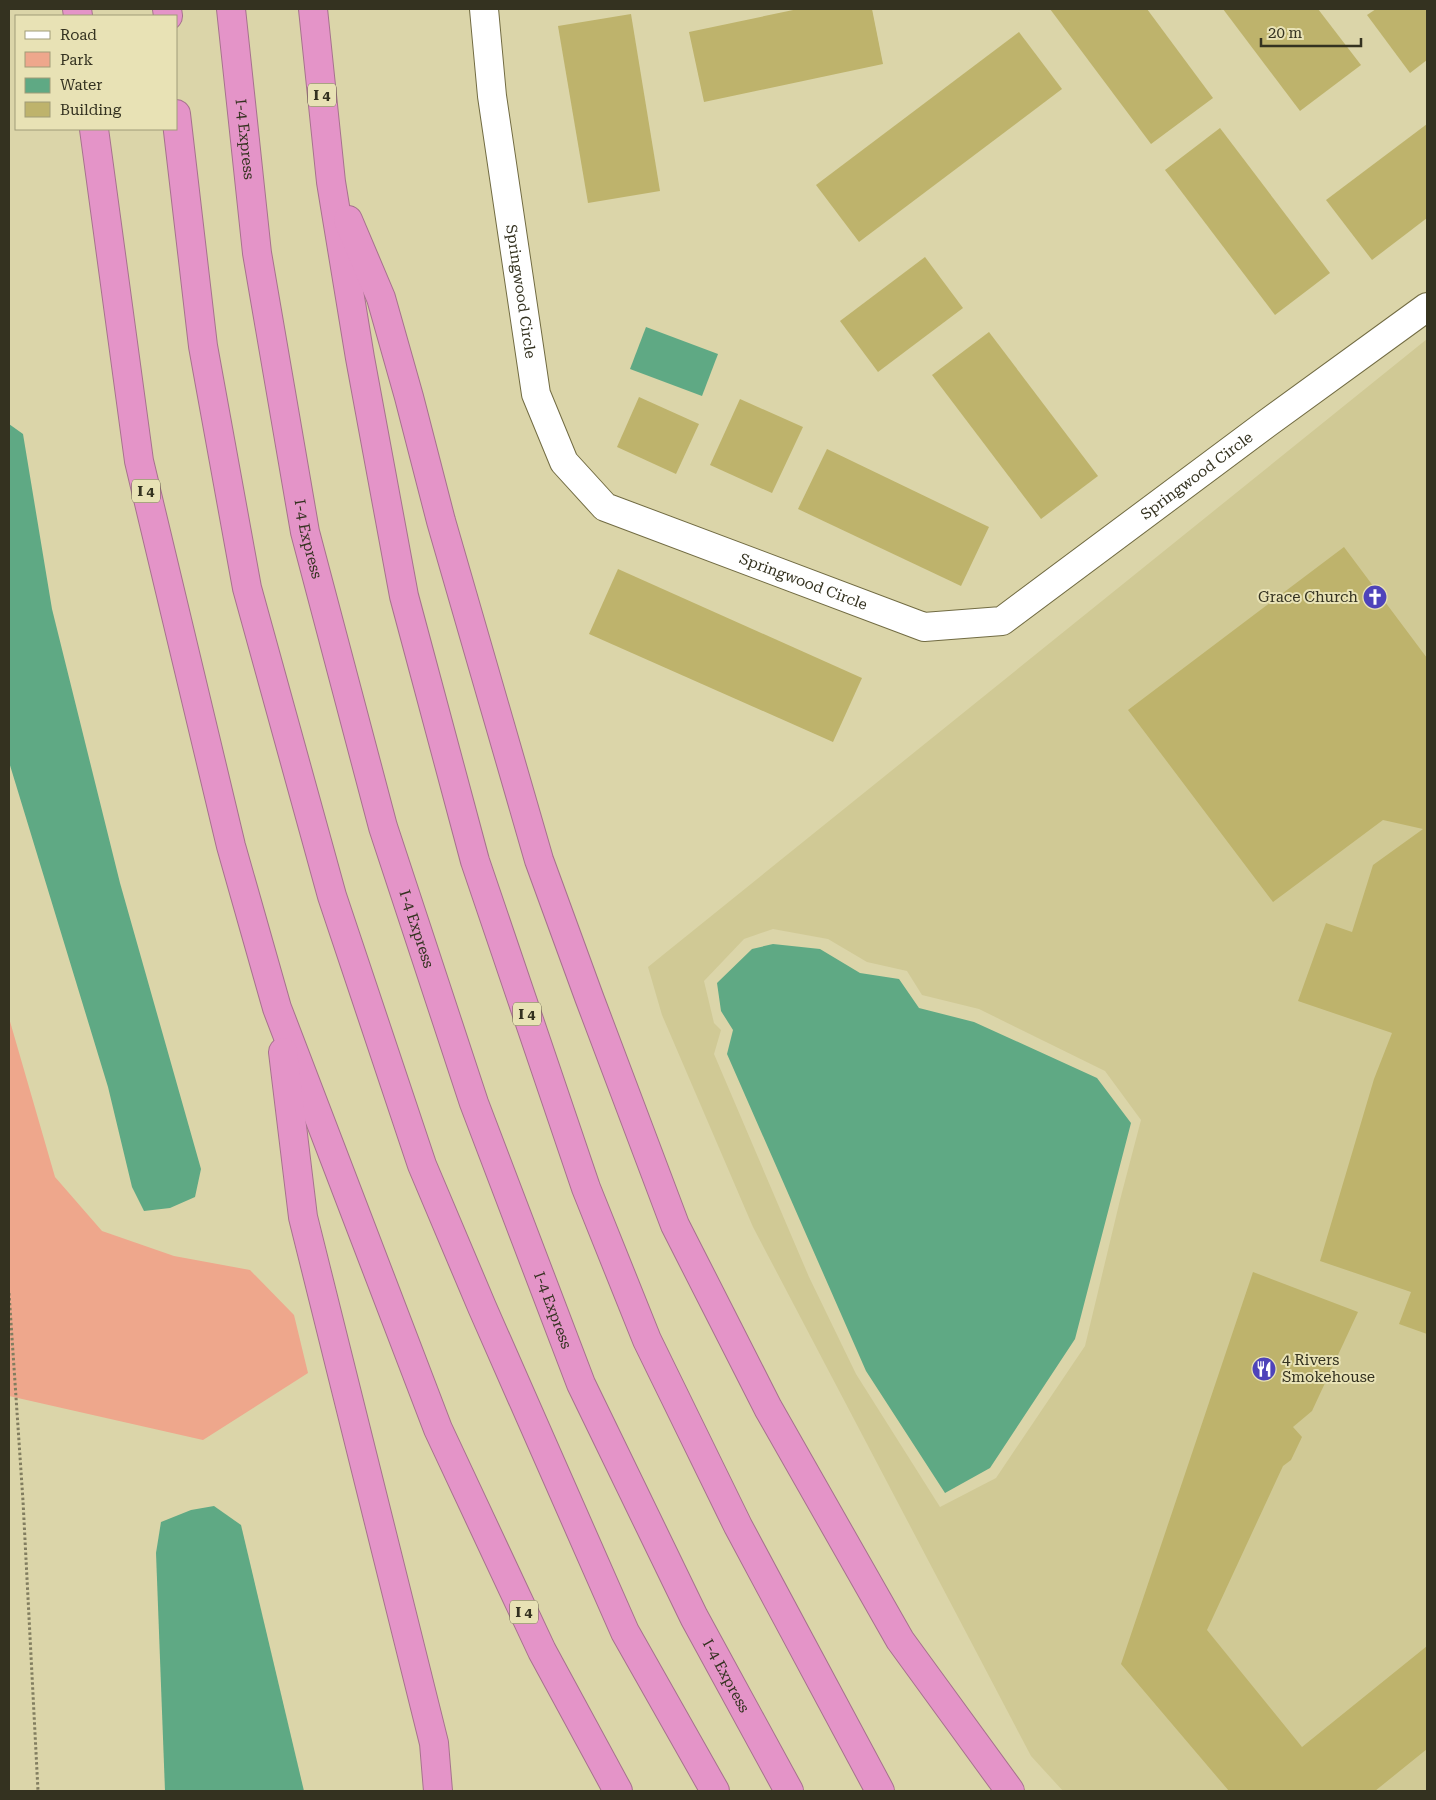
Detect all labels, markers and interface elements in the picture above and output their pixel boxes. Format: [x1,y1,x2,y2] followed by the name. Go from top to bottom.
[15,15,178,130] legend
[1261,15,1361,47] scale bar
[1268,24,1303,42] text: 20 m
[60,26,97,44] text: Road
[60,51,94,69] text: Park
[60,76,102,94] text: Water
[308,84,336,106] road number: I 4
[232,98,258,180] street label: I-4 Express
[60,101,122,119] text: Building
[502,223,540,360] street label: Springwood Circle
[1137,428,1256,523] street label: Springwood Circle
[132,480,160,502] road number: I 4
[291,498,326,581] street label: I-4 Express
[737,549,870,614] street label: Springwood Circle
[1362,584,1388,610] church icon: Grace Church
[1258,588,1358,606] place label: Grace Church
[395,888,438,970] street label: I-4 Express
[513,1002,541,1026] road number: I 4
[530,1269,576,1351] street label: I-4 Express
[1282,1351,1375,1386] place label: 4 Rivers Smokehouse
[1251,1356,1277,1382] restaurant icon: 4 Rivers Smokehouse
[510,1600,538,1624] road number: I 4
[699,1636,753,1716] street label: I-4 Express

